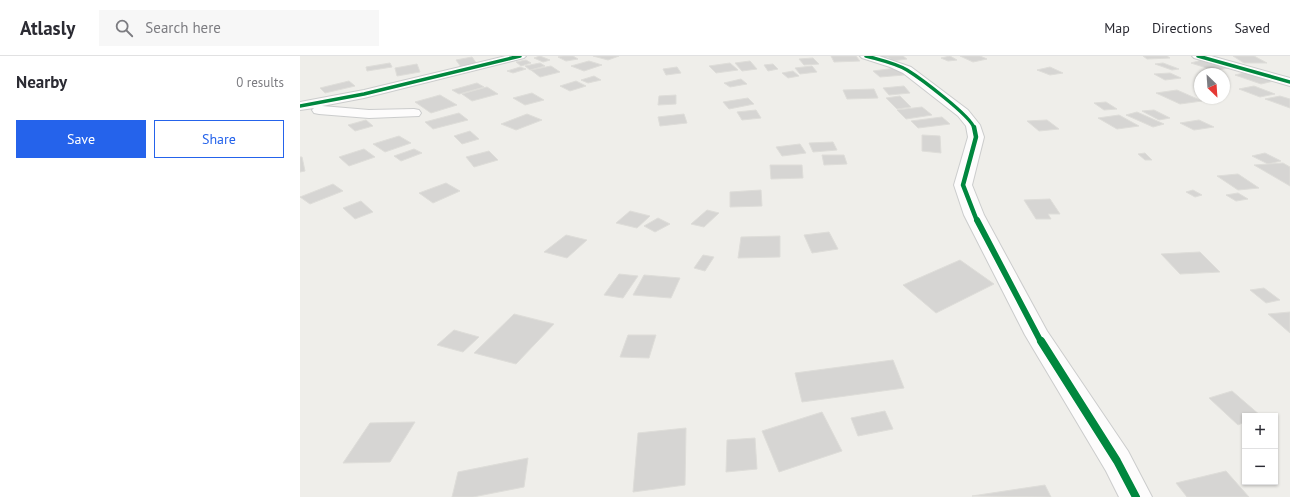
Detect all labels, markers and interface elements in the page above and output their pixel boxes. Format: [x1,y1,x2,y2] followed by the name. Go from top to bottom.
[99,10,379,46] search box
[20,16,75,40] text: Atlasly
[113,17,135,39] icon: search
[145,18,221,37] text: Search here
[1104,19,1130,37] text: Map
[1152,19,1212,37] text: Directions
[1234,19,1270,37] text: Saved
[1194,68,1230,104] north arrow
[16,71,67,93] text: Nearby
[236,74,284,91] text: 0 results
[16,120,146,158] button: Save
[154,120,284,158] button: Share
[1242,413,1278,485] map controls
[1242,413,1278,449] button: +
[1242,449,1278,485] button: −

